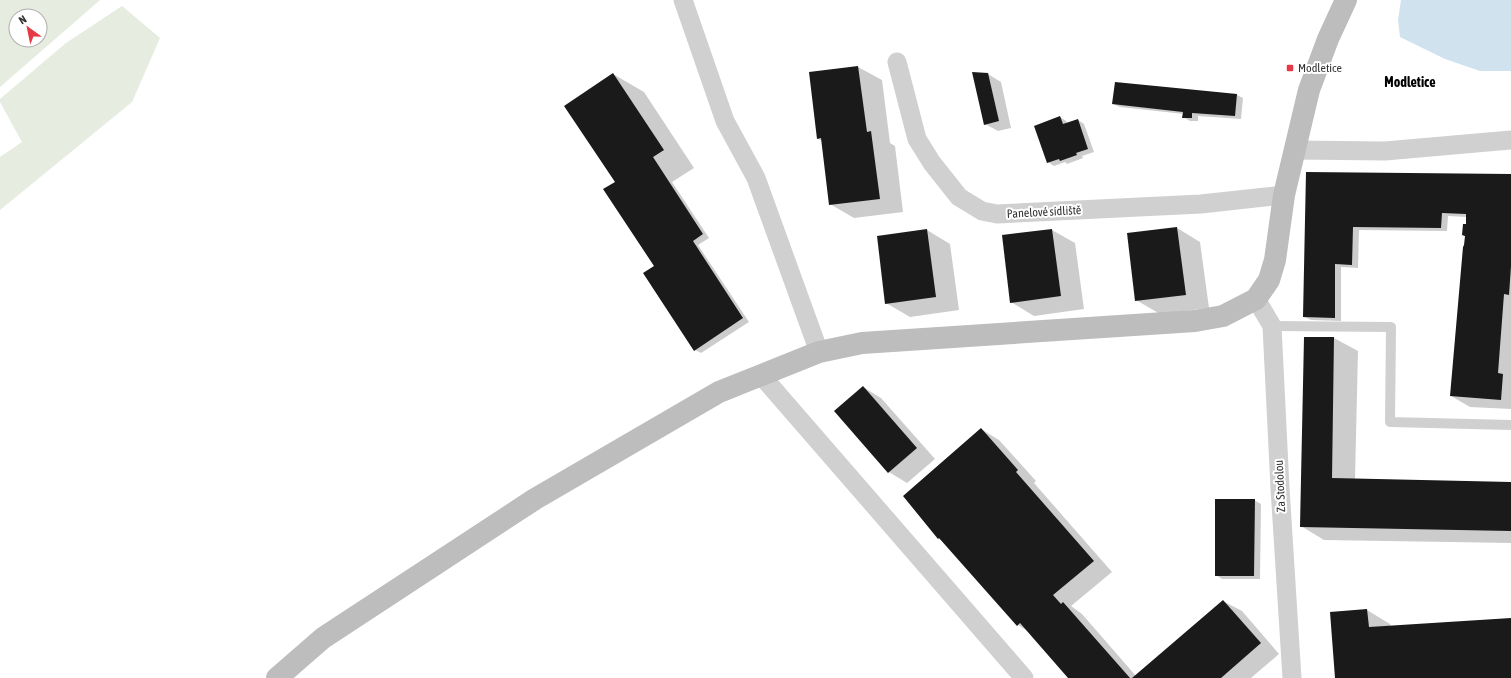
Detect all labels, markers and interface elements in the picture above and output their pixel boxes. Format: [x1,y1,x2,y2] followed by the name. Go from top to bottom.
[8,8,48,48] north arrow
[17,13,29,26] text: N
[1298,61,1342,75] place label: Modletice
[1285,63,1295,73] marker: Modletice
[1384,74,1436,90] district label: Modletice
[1006,203,1082,221] street label: Panelové sídliště
[1272,459,1288,513] street label: Za Stodolou

